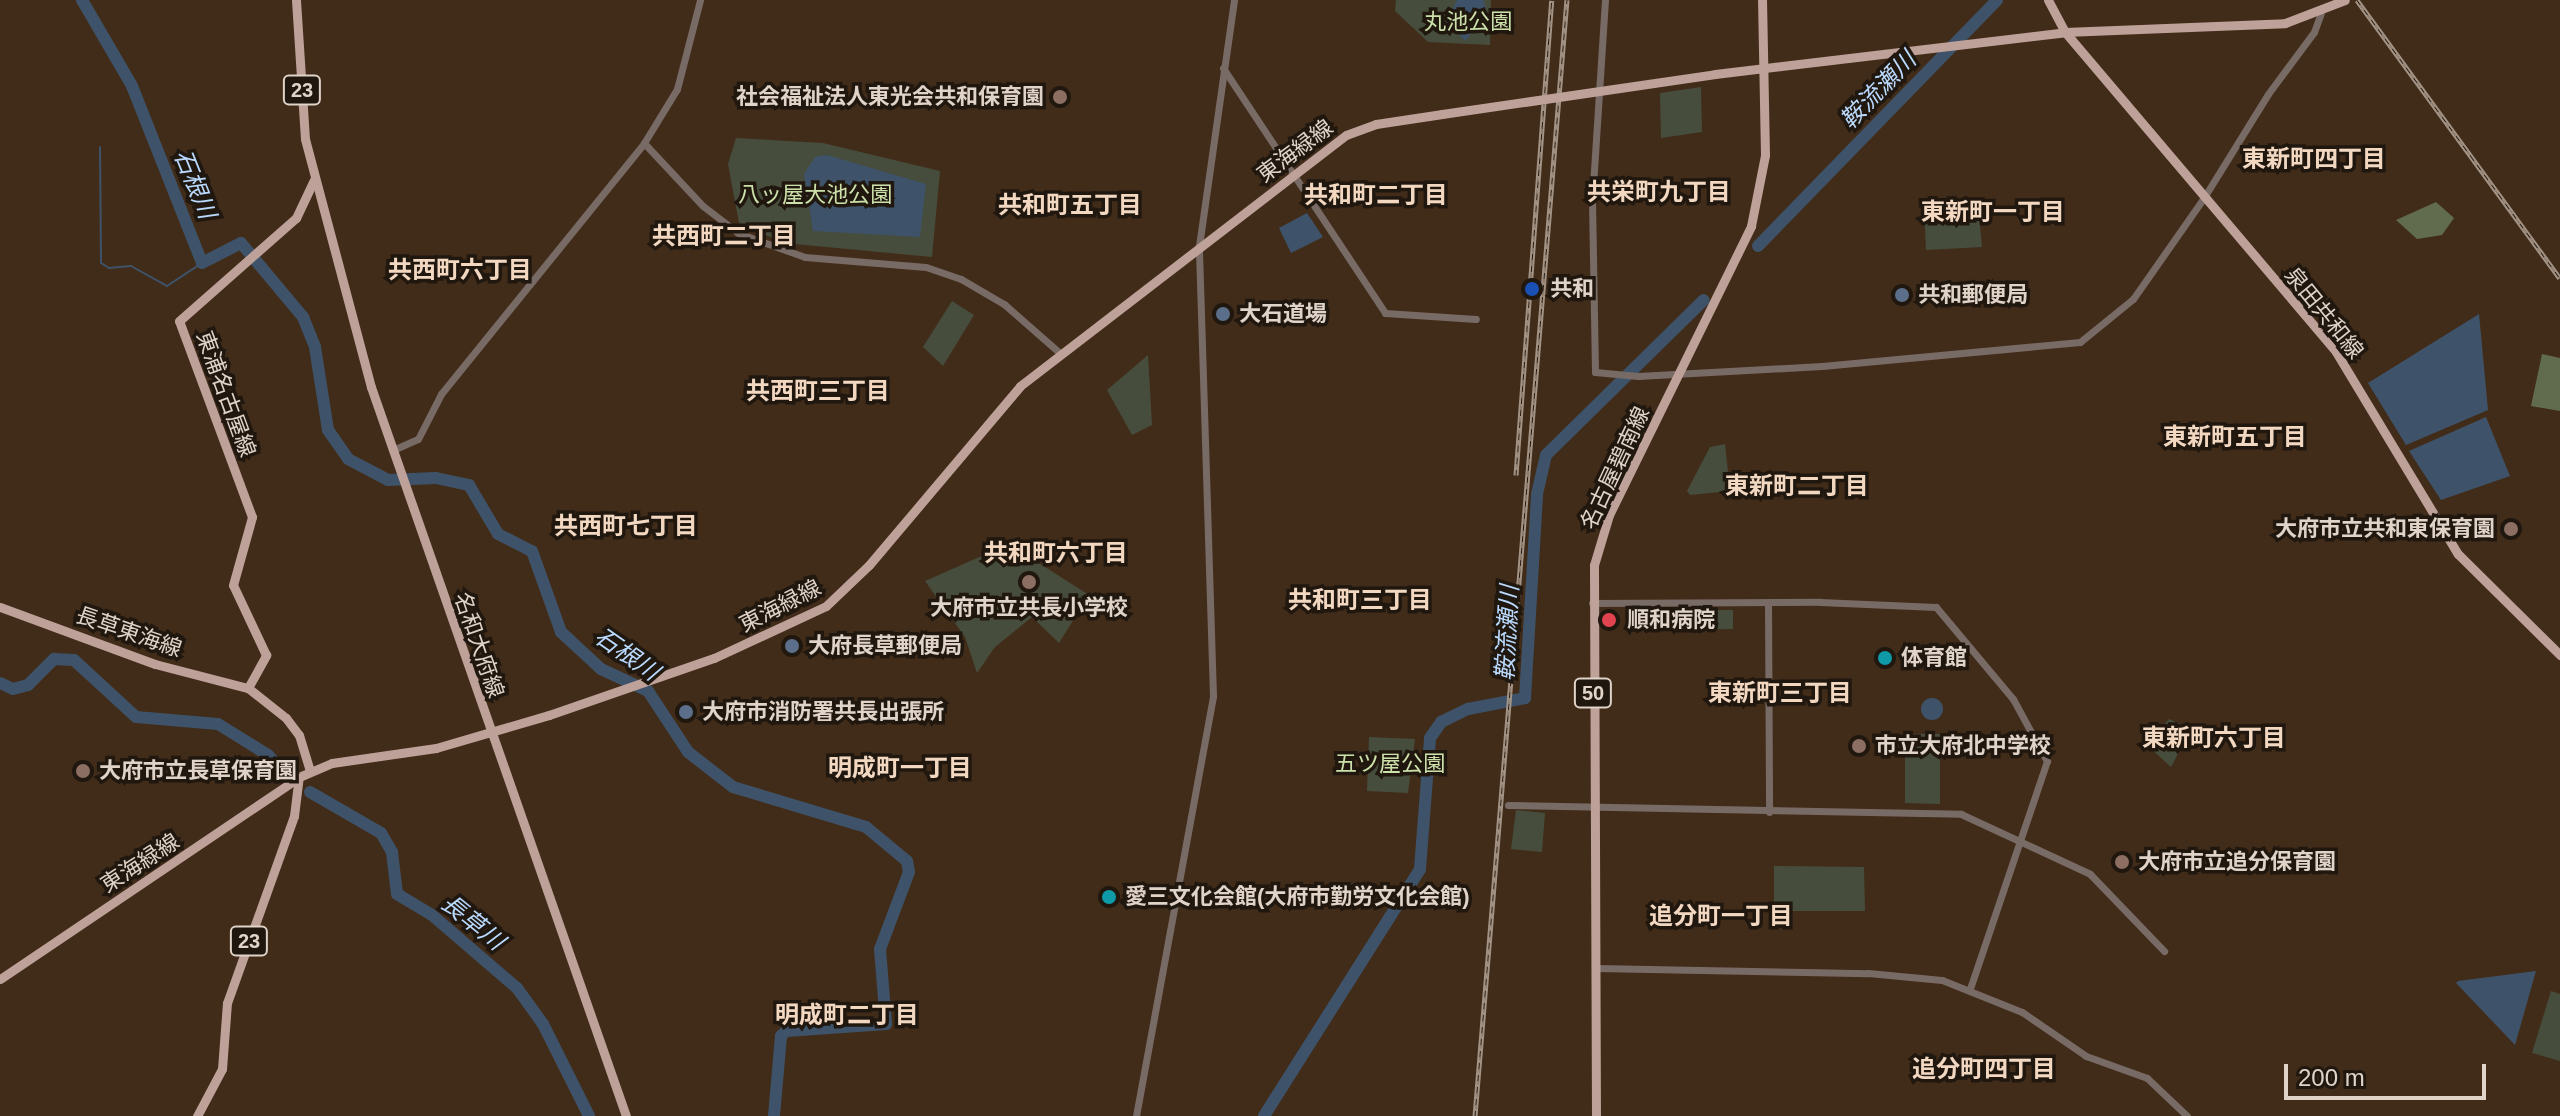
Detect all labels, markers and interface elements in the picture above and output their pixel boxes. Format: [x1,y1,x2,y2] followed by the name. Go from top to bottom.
[1424,9,1512,35] park label: 丸池公園
[1834,45,1922,135] water label: 鞍流瀬川
[282,74,322,106] road number: 23
[736,84,1044,110] place label: 社会福祉法人東光会共和保育園
[1051,88,1069,106] marker: 社会福祉法人東光会共和保育園
[1252,114,1338,188] street label: 東海緑線
[168,145,222,223] water label: 石根川
[2242,145,2386,173] district label: 東新町四丁目
[1587,178,1731,206] district label: 共栄町九丁目
[1304,181,1448,209] district label: 共和町二丁目
[738,182,892,208] park label: 八ッ屋大池公園
[998,191,1142,219] district label: 共和町五丁目
[1921,198,2065,226] district label: 東新町一丁目
[652,222,796,250] district label: 共西町二丁目
[388,256,532,284] district label: 共西町六丁目
[2279,262,2369,364] street label: 泉田共和線
[1550,276,1594,302] place label: 共和
[1521,278,1543,300] marker: 共和
[1918,282,2028,308] place label: 共和郵便局
[1893,286,1911,304] marker: 共和郵便局
[1239,301,1327,327] place label: 大石道場
[1214,305,1232,323] marker: 大石道場
[191,327,261,461] street label: 東浦名古屋線
[746,377,890,405] district label: 共西町三丁目
[1575,403,1655,533] street label: 名古屋碧南線
[2163,423,2307,451] district label: 東新町五丁目
[1725,472,1869,500] district label: 東新町二丁目
[554,512,698,540] district label: 共西町七丁目
[2275,516,2495,542] place label: 大府市立共和東保育園
[2502,520,2520,538] marker: 大府市立共和東保育園
[984,539,1128,567] district label: 共和町六丁目
[1020,573,1038,591] marker: 大府市立共長小学校
[735,574,825,638] street label: 東海緑線
[1490,584,1524,682] water label: 鞍流瀬川
[1288,586,1432,614] district label: 共和町三丁目
[449,589,509,701] street label: 名和大府線
[930,595,1128,621] place label: 大府市立共長小学校
[73,602,185,662] street label: 長草東海線
[1627,607,1715,633] place label: 順和病院
[1598,609,1620,631] marker: 順和病院
[589,622,665,686] water label: 石根川
[808,633,962,659] place label: 大府長草郵便局
[783,637,801,655] marker: 大府長草郵便局
[1901,645,1967,671] place label: 体育館
[1876,649,1894,667] marker: 体育館
[1573,677,1613,709] road number: 50
[1708,679,1852,707] district label: 東新町三丁目
[702,699,944,725] place label: 大府市消防署共長出張所
[677,703,695,721] marker: 大府市消防署共長出張所
[2142,724,2286,752] district label: 東新町六丁目
[1875,733,2051,759] place label: 市立大府北中学校
[1850,737,1868,755] marker: 市立大府北中学校
[1335,751,1445,777] park label: 五ツ屋公園
[828,754,972,782] district label: 明成町一丁目
[99,758,297,784] place label: 大府市立長草保育園
[74,762,92,780] marker: 大府市立長草保育園
[96,828,184,898] street label: 東海緑線
[2138,849,2336,875] place label: 大府市立追分保育園
[2113,853,2131,871] marker: 大府市立追分保育園
[1125,884,1470,910] place label: 愛三文化会館(大府市勤労文化会館)
[436,888,510,956] water label: 長草川
[1100,888,1118,906] marker: 愛三文化会館(大府市勤労文化会館)
[1649,902,1793,930] district label: 追分町一丁目
[229,925,269,957] road number: 23
[775,1001,919,1029] district label: 明成町二丁目
[2288,1048,2490,1098] scale bar
[1912,1055,2056,1083] district label: 追分町四丁目
[2298,1064,2365,1091] text: 200 m

